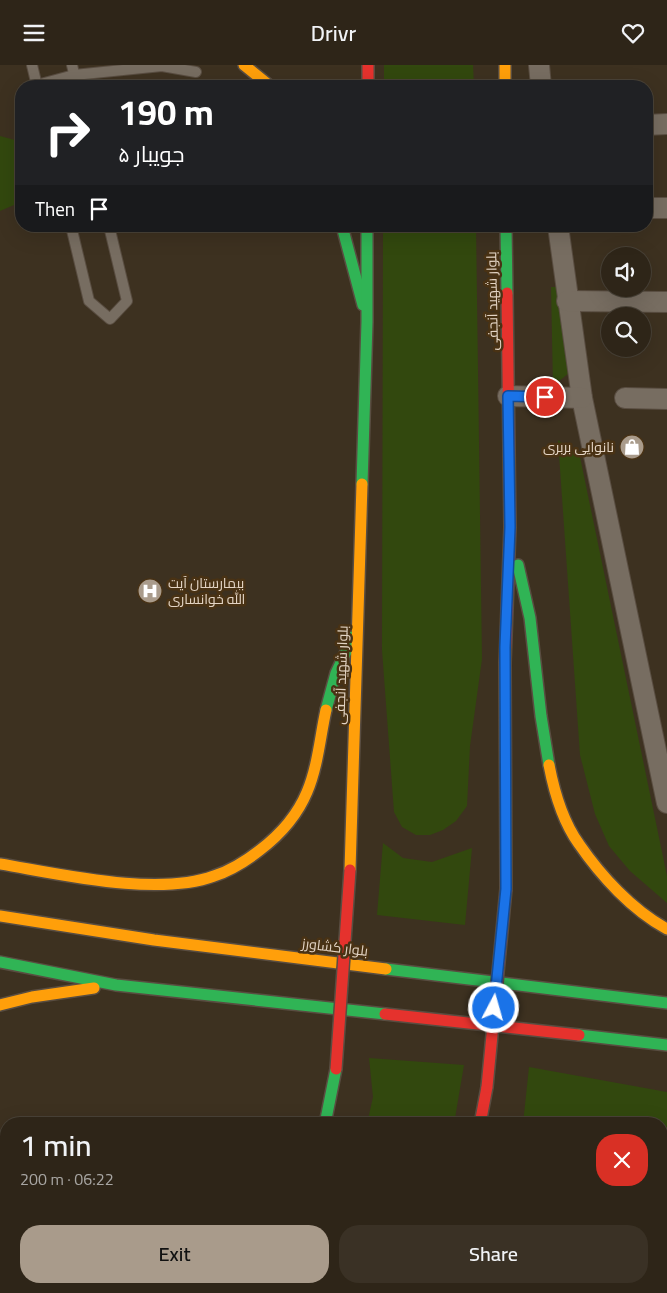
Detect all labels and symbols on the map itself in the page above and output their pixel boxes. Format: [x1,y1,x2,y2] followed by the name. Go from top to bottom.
[478,251,506,351] street label: بلوار شهید آنجفی
[524,376,566,418] pin
[543,434,614,460] place label: نانوایی بربری
[619,434,645,460] shop icon: نانوایی بربری
[168,570,245,612] place label: بیمارستان آیت الله خوانساری
[137,578,163,604] hospital icon: بیمارستان آیت الله خوانساری
[326,625,356,725] street label: بلوار شهید آنجفی
[299,930,370,964] street label: بلوار کشاورز
[467,981,519,1033] position arrow

